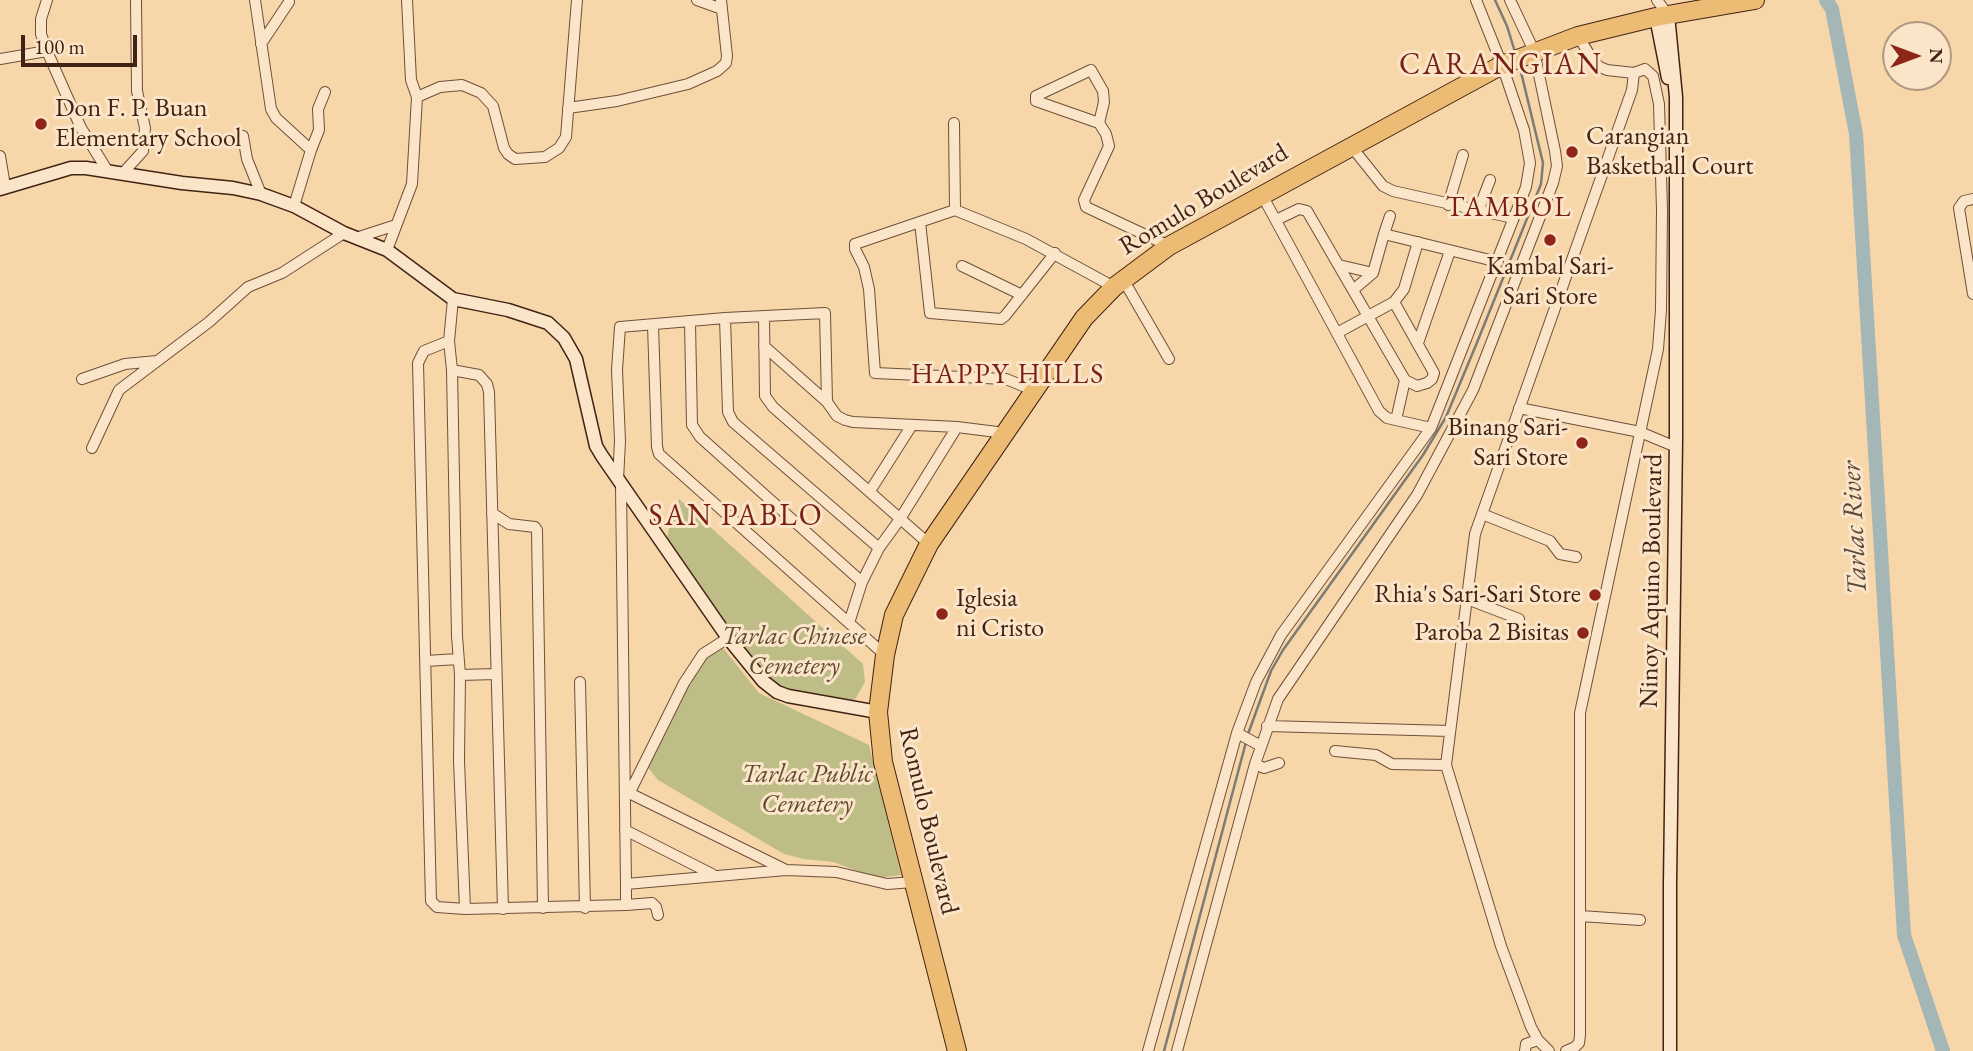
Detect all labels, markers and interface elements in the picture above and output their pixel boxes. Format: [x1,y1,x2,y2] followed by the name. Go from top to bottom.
[24,21,140,65] scale bar
[1882,21,1952,91] north arrow
[34,33,85,60] text: 100 m
[1400,48,1602,84] district label: CARANGIAN
[1924,48,1949,64] text: N
[55,93,242,154] place label: Don F. P. Buan Elementary School
[33,116,49,132] marker: Don F. P. Buan Elementary School
[1586,121,1753,182] place label: Carangian Basketball Court
[1114,137,1294,263] street label: Romulo Boulevard
[1564,144,1580,160] marker: Carangian Basketball Court
[1446,191,1572,225] district label: TAMBOL
[1542,232,1558,248] marker: Kambal Sari- Sari Store
[1486,251,1614,312] place label: Kambal Sari- Sari Store
[912,358,1104,392] district label: HAPPY HILLS
[1447,412,1568,474] place label: Binang Sari- Sari Store
[1574,435,1590,451] marker: Binang Sari- Sari Store
[1634,454,1670,708] street label: Ninoy Aquino Boulevard
[1835,460,1875,596] water label: Tarlac River
[650,499,822,535] district label: SAN PABLO
[1374,579,1581,611] place label: Rhia's Sari-Sari Store
[956,583,1044,644] place label: Iglesia ni Cristo
[1587,587,1603,603] marker: Rhia's Sari-Sari Store
[934,606,950,622] marker: Iglesia ni Cristo
[1415,617,1569,649] place label: Paroba 2 Bisitas
[722,621,866,682] park label: Tarlac Chinese Cemetery
[1575,625,1591,641] marker: Paroba 2 Bisitas
[891,724,965,918] street label: Romulo Boulevard
[742,759,872,820] park label: Tarlac Public Cemetery

